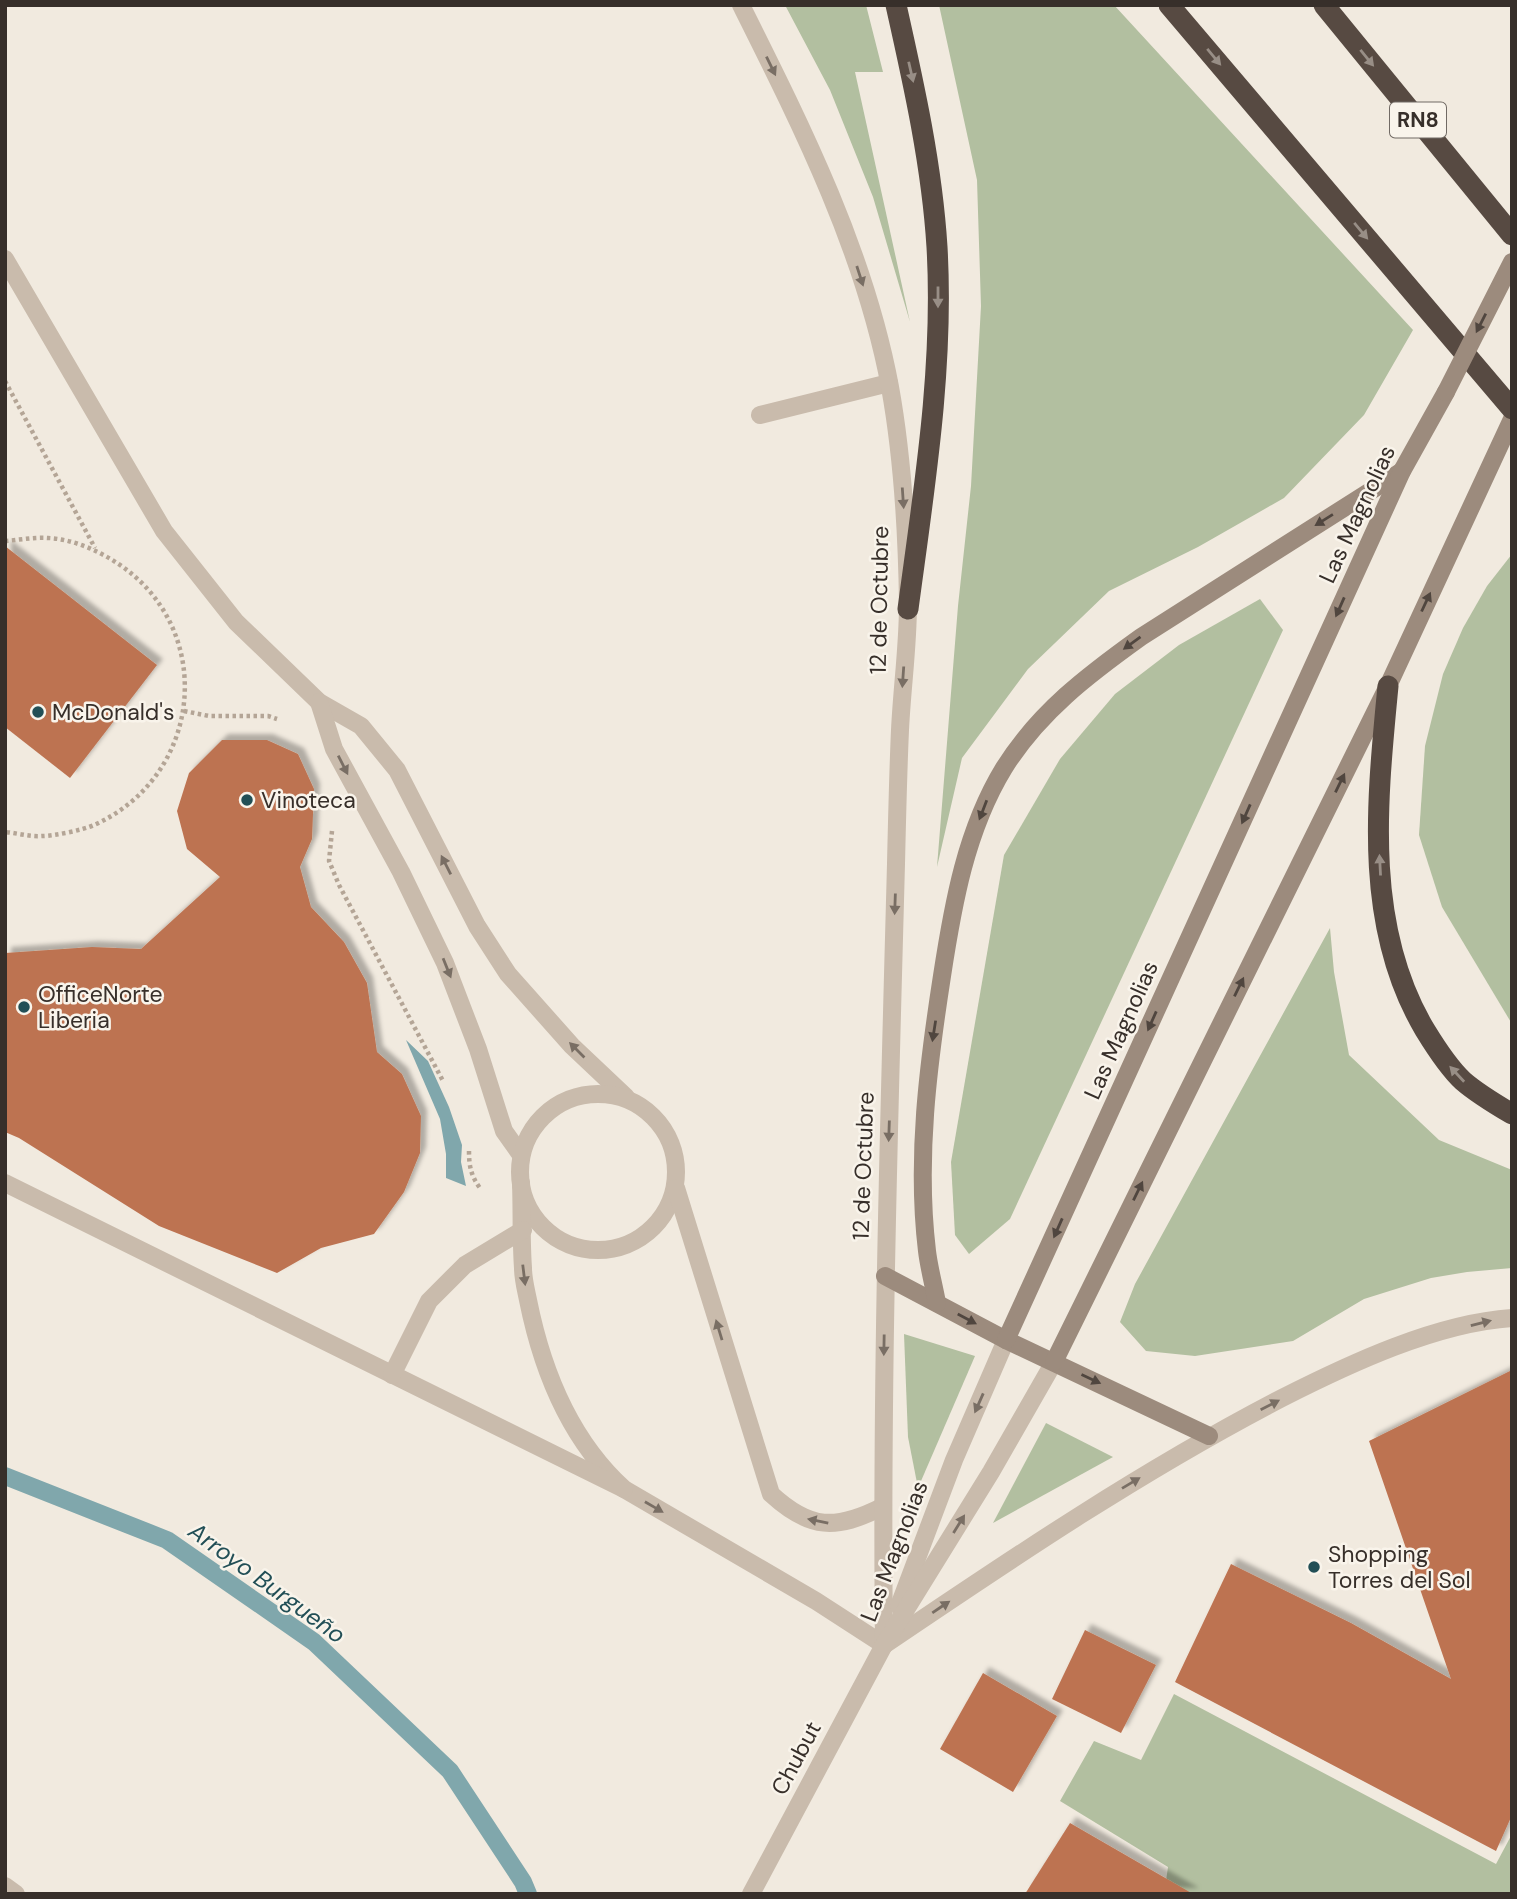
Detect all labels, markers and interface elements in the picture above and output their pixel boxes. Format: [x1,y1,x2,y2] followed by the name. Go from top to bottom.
[1206,48,1221,66] one-way arrow
[1360,49,1375,67] one-way arrow
[765,56,777,76] one-way arrow
[906,61,917,83] one-way arrow
[1390,102,1446,138] road number: RN8
[1353,222,1368,239] one-way arrow
[855,265,865,286] one-way arrow
[932,286,944,308] one-way arrow
[1475,313,1486,333] one-way arrow
[1312,440,1402,588] street label: Las Magnolias
[898,487,909,509] one-way arrow
[1314,514,1334,527] one-way arrow
[863,525,895,675] street label: 12 de Octubre
[1420,592,1432,612] one-way arrow
[1334,597,1346,617] one-way arrow
[1123,636,1141,650] one-way arrow
[898,666,909,688] one-way arrow
[52,697,174,727] place label: McDonald's
[30,704,46,720] marker: McDonald's
[337,756,349,775] one-way arrow
[1334,773,1345,793] one-way arrow
[261,785,356,815] place label: Vinoteca
[239,792,255,808] marker: Vinoteca
[977,799,988,820] one-way arrow
[1240,804,1252,824] one-way arrow
[1374,854,1385,876] one-way arrow
[440,855,452,875] one-way arrow
[889,893,901,915] one-way arrow
[1077,956,1165,1104] street label: Las Magnolias
[442,957,453,978] one-way arrow
[1233,977,1245,997] one-way arrow
[38,979,163,1035] place label: OfficeNorte Liberia
[16,999,32,1015] marker: OfficeNorte Liberia
[1146,1011,1158,1031] one-way arrow
[928,1020,939,1042] one-way arrow
[569,1042,585,1059] one-way arrow
[1450,1066,1466,1083] one-way arrow
[845,1091,881,1241] street label: 12 de Octubre
[883,1121,894,1143] one-way arrow
[1133,1181,1144,1201] one-way arrow
[1052,1218,1064,1238] one-way arrow
[519,1264,530,1286] one-way arrow
[957,1313,977,1325] one-way arrow
[1470,1317,1492,1328] one-way arrow
[714,1319,724,1340] one-way arrow
[878,1334,890,1356] one-way arrow
[1081,1374,1101,1385] one-way arrow
[973,1393,985,1413] one-way arrow
[1260,1399,1280,1410] one-way arrow
[853,1476,935,1626] street label: Las Magnolias
[1122,1477,1141,1489] one-way arrow
[645,1500,664,1513] one-way arrow
[182,1515,352,1650] water label: Arroyo Burgueño
[807,1515,829,1526] one-way arrow
[952,1515,965,1534] one-way arrow
[1328,1539,1471,1595] place label: Shopping Torres del Sol
[1306,1559,1322,1575] marker: Shopping Torres del Sol
[931,1600,950,1613] one-way arrow
[764,1716,828,1800] street label: Chubut

